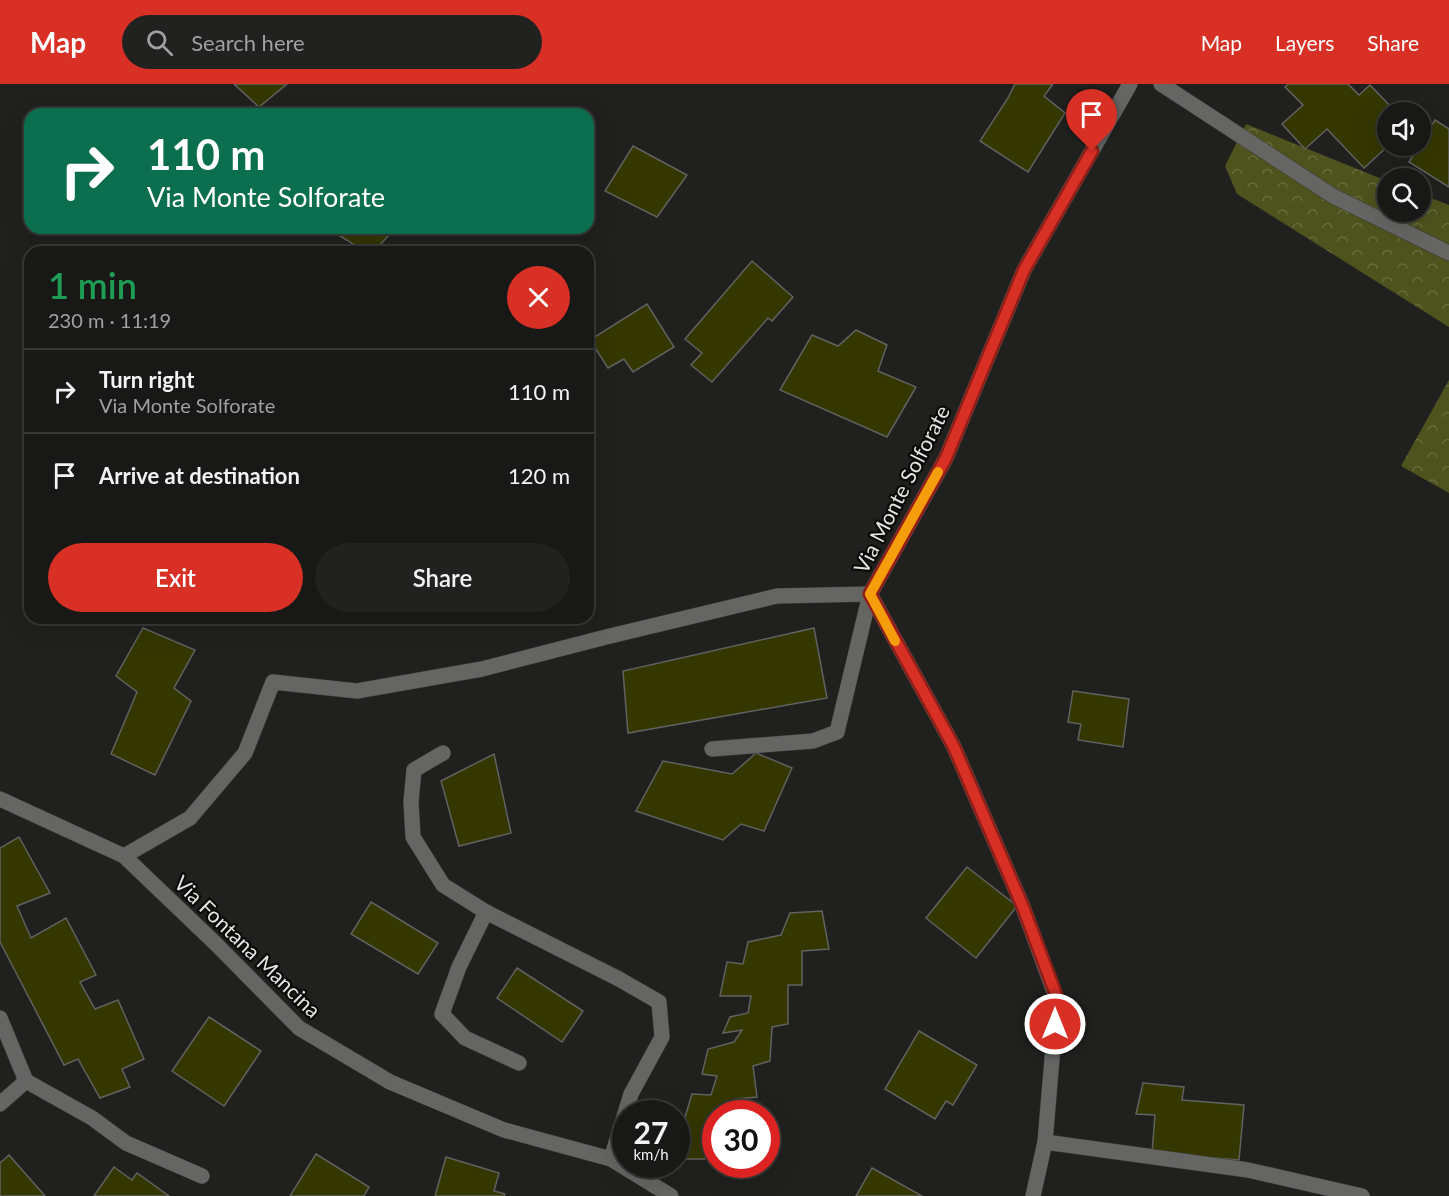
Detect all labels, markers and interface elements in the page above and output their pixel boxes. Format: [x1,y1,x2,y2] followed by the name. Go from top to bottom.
[122,15,542,69] search box
[30,25,86,59] text: Map
[143,26,176,59] icon: search
[191,29,305,56] text: Search here
[1201,30,1242,55] text: Map
[1275,30,1334,55] text: Layers
[1367,30,1419,55] text: Share
[1066,89,1117,151] pin
[1075,98,1108,131] icon: arrive
[1377,102,1431,222] map controls
[1377,102,1431,156] button: sound
[147,129,265,179] text: 110 m
[48,132,126,210] icon: right
[1377,168,1431,222] button: search
[147,180,385,213] text: Via Monte Solforate
[48,263,137,307] text: 1 min
[507,266,570,329] button: close
[48,308,171,332] text: 230 m · 11:19
[99,366,194,393] text: Turn right
[48,375,81,408] icon: right
[508,378,570,405] text: 110 m
[99,393,275,417] text: Via Monte Solforate
[848,401,954,577] street label: Via Monte Solforate
[48,459,81,492] icon: arrive
[99,462,300,489] text: Arrive at destination
[508,462,570,489] text: 120 m
[48,543,303,612] button: Exit
[315,543,570,612] button: Share
[170,870,326,1022] street label: Via Fontana Mancina
[1023,992,1087,1056] position arrow
[702,1100,780,1178] speed limit sign: 30
[634,1114,668,1150] text: 27
[633,1145,669,1163] text: km/h

